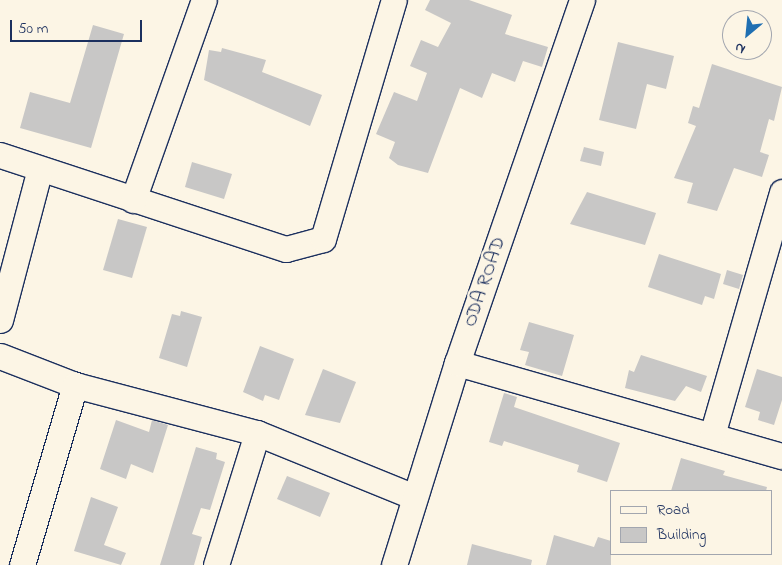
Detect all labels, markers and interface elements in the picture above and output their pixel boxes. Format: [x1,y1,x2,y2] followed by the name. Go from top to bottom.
[12,10,145,42] scale bar
[722,10,772,60] north arrow
[18,18,48,40] text: 50 m
[731,36,749,59] text: N
[458,234,512,330] street label: ODA ROAD
[610,490,772,555] legend
[657,499,690,521] text: Road
[657,524,706,546] text: Building

